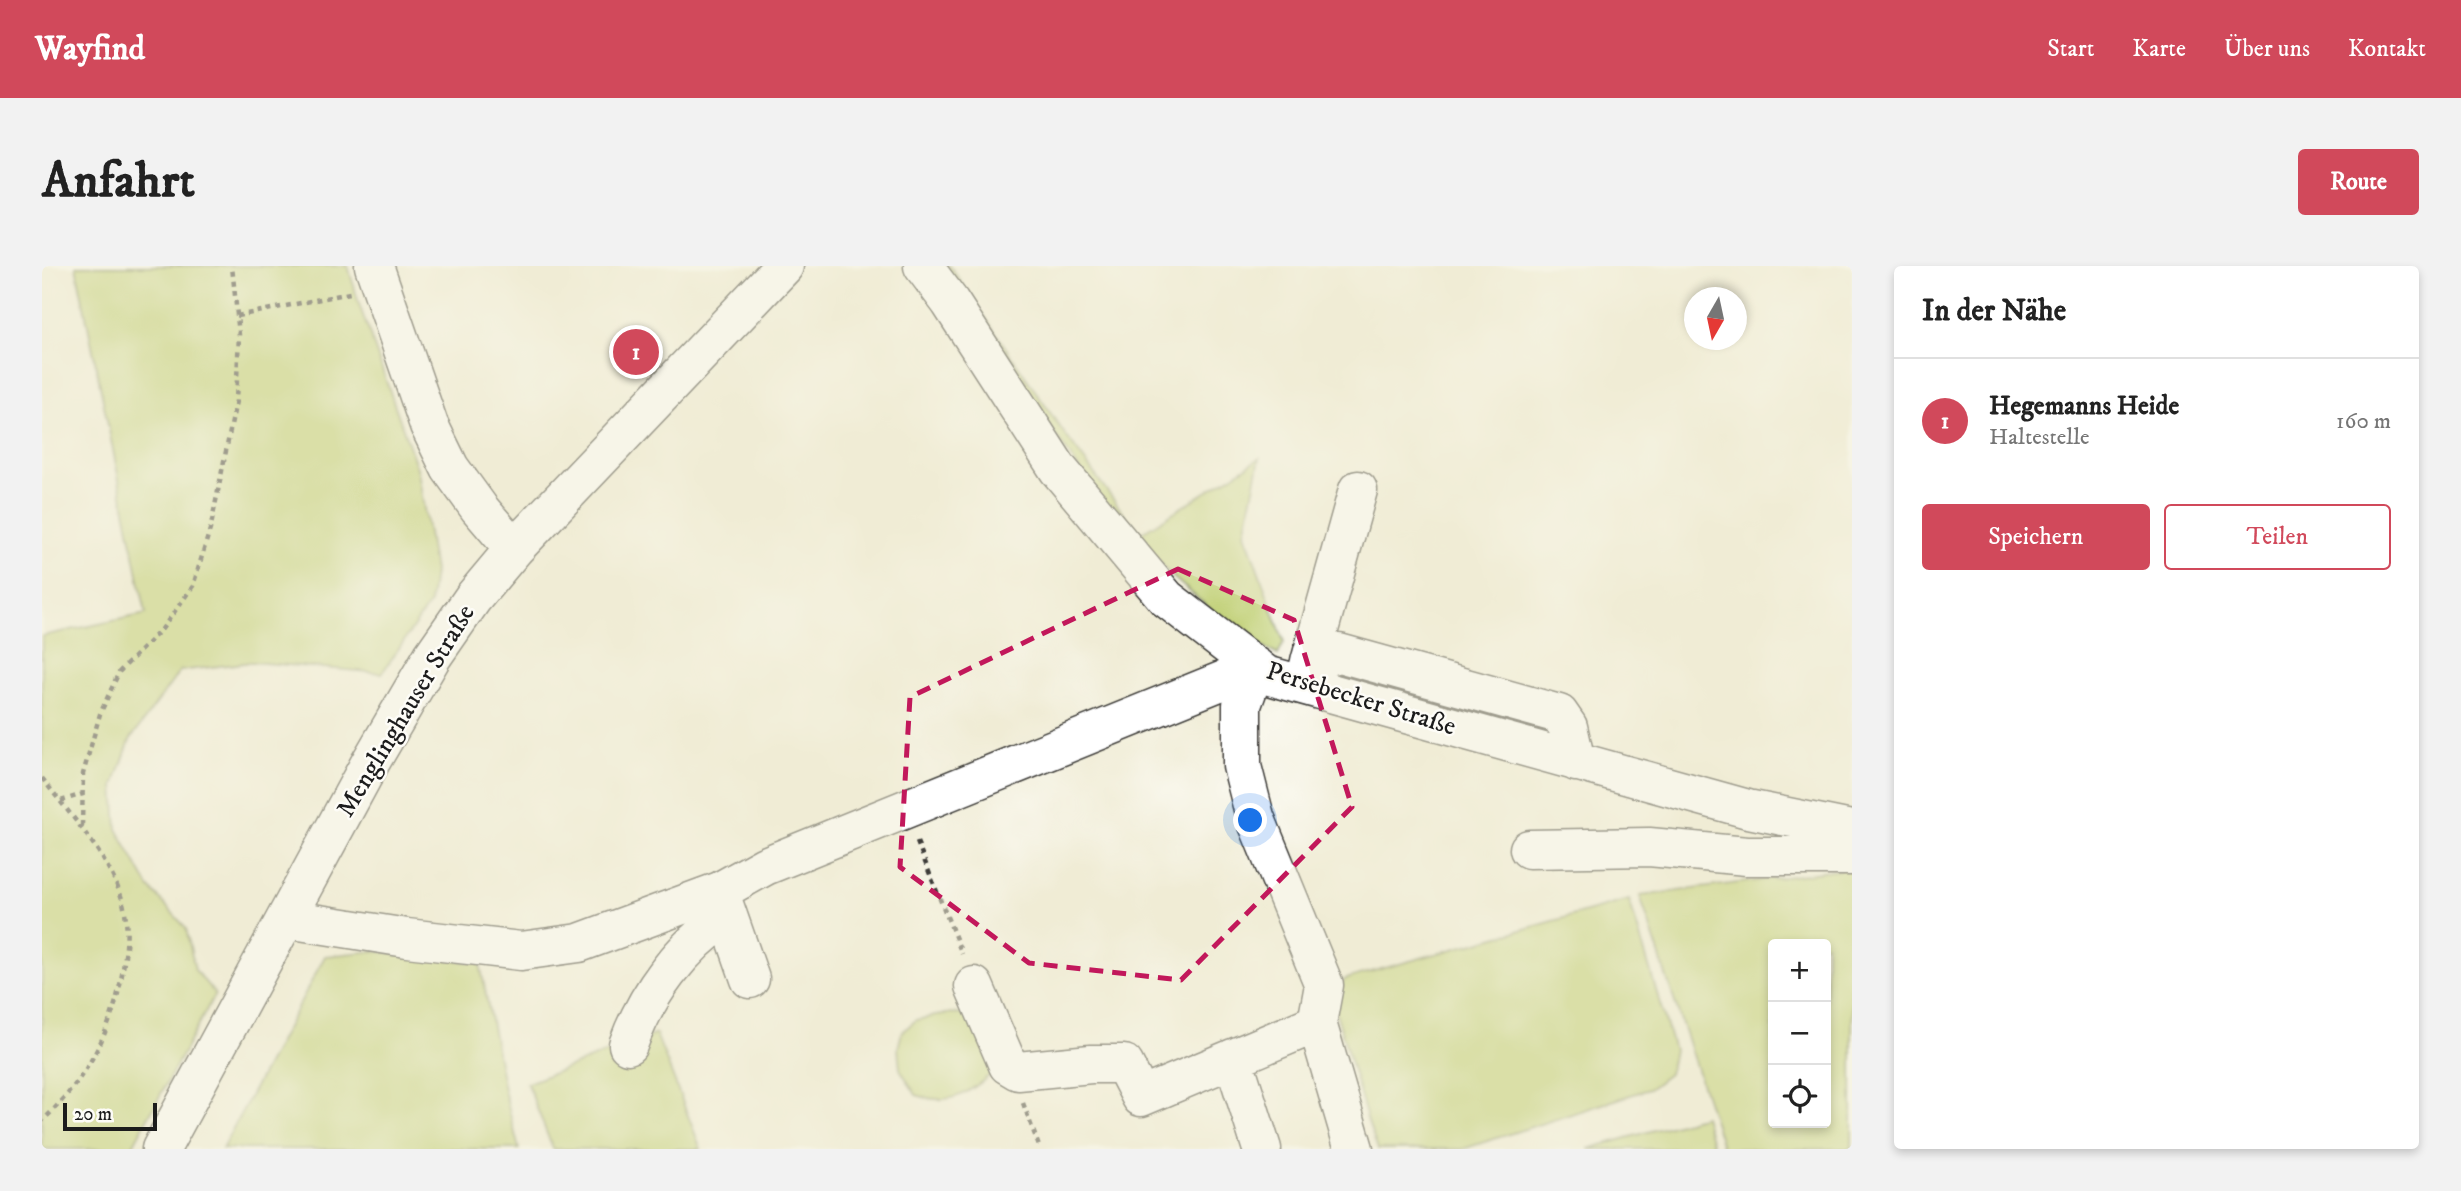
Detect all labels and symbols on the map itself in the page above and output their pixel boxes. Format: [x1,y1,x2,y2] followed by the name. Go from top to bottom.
[1684,287,1747,350] north arrow
[613,326,659,378] pin: 1
[329,599,483,823] street label: Menglinghauser Straße
[1262,654,1460,744] street label: Persebecker Straße
[1233,803,1267,837] your location
[63,1100,158,1132] scale bar

